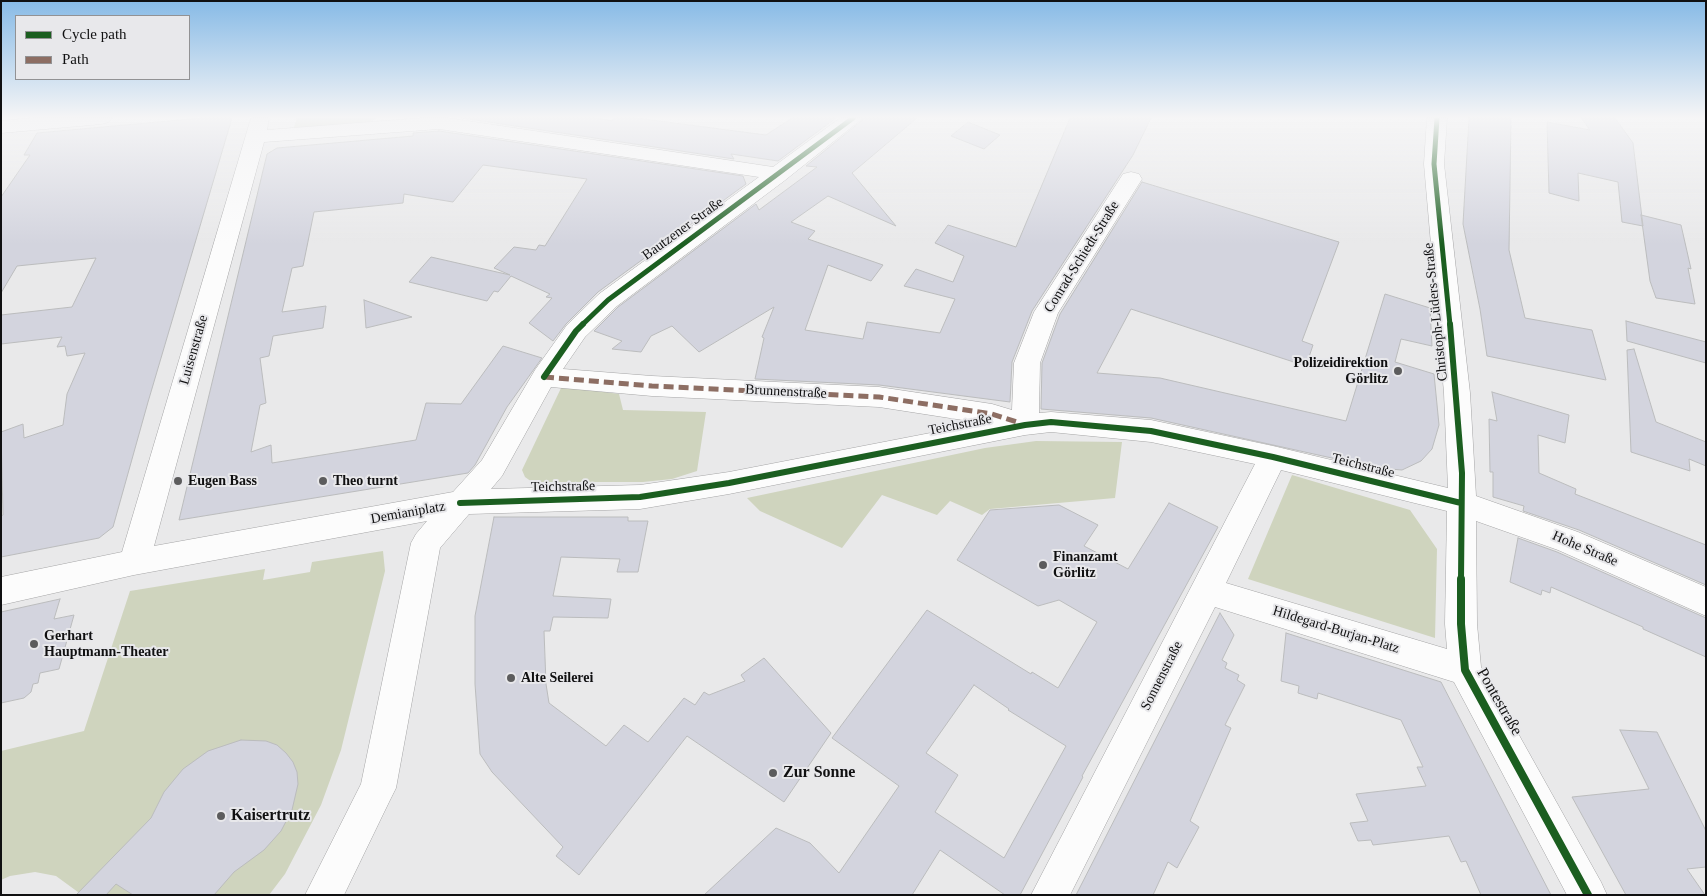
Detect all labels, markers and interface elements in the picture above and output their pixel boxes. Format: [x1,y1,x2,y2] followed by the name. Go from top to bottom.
[15,15,190,80] legend
[62,26,127,42] text: Cycle path
[62,51,89,67] text: Path
[639,194,727,264] street label: Bautzener Straße
[1041,198,1123,316] street label: Conrad-Schiedt-Straße
[1420,242,1452,382] street label: Christoph-Lüders-Straße
[176,313,212,387] street label: Luisenstraße
[1293,355,1388,388] place label: Polizeidirektion Görlitz
[1392,365,1404,377] marker: Polizeidirektion Görlitz
[745,381,827,403] street label: Brunnenstraße
[927,411,993,439] street label: Teichstraße
[1330,450,1396,482] street label: Teichstraße
[188,473,257,489] place label: Eugen Bass
[333,473,398,489] place label: Theo turnt
[172,475,184,487] marker: Eugen Bass
[317,475,329,487] marker: Theo turnt
[531,478,595,496] street label: Teichstraße
[369,498,447,528] street label: Demianiplatz
[1550,528,1620,570] street label: Hohe Straße
[1053,549,1118,582] place label: Finanzamt Görlitz
[1037,559,1049,571] marker: Finanzamt Görlitz
[1271,603,1401,657] street label: Hildegard-Burjan-Platz
[44,628,168,660] place label: Gerhart Hauptmann-Theater
[28,638,40,650] marker: Gerhart Hauptmann-Theater
[1137,639,1187,713] street label: Sonnenstraße
[1472,665,1526,739] street label: Pontestraße
[521,670,593,686] place label: Alte Seilerei
[505,672,517,684] marker: Alte Seilerei
[783,763,855,783] place label: Zur Sonne
[767,767,779,779] marker: Zur Sonne
[231,806,310,826] place label: Kaisertrutz
[215,810,227,822] marker: Kaisertrutz

